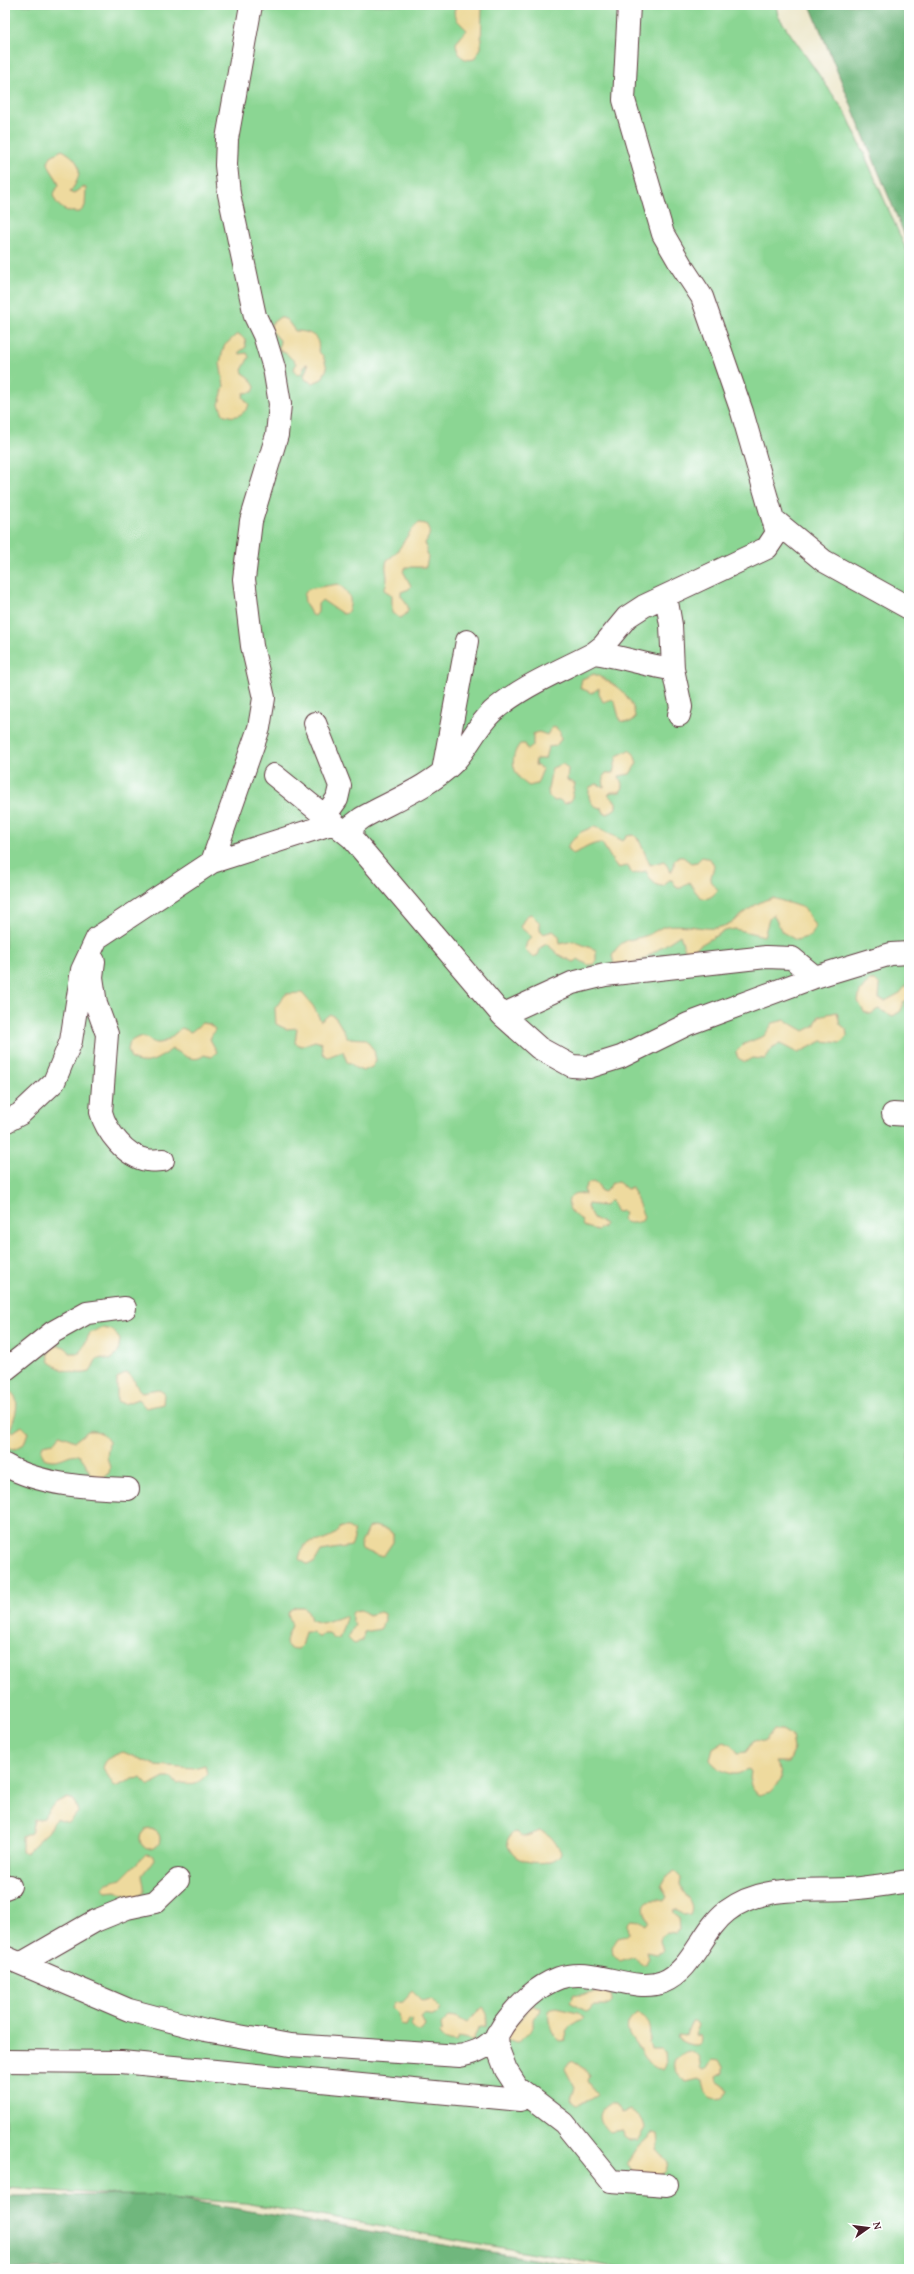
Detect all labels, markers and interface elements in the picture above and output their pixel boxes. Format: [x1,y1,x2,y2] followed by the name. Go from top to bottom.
[848,2208,888,2248] north arrow
[869,2220,887,2232] text: N

